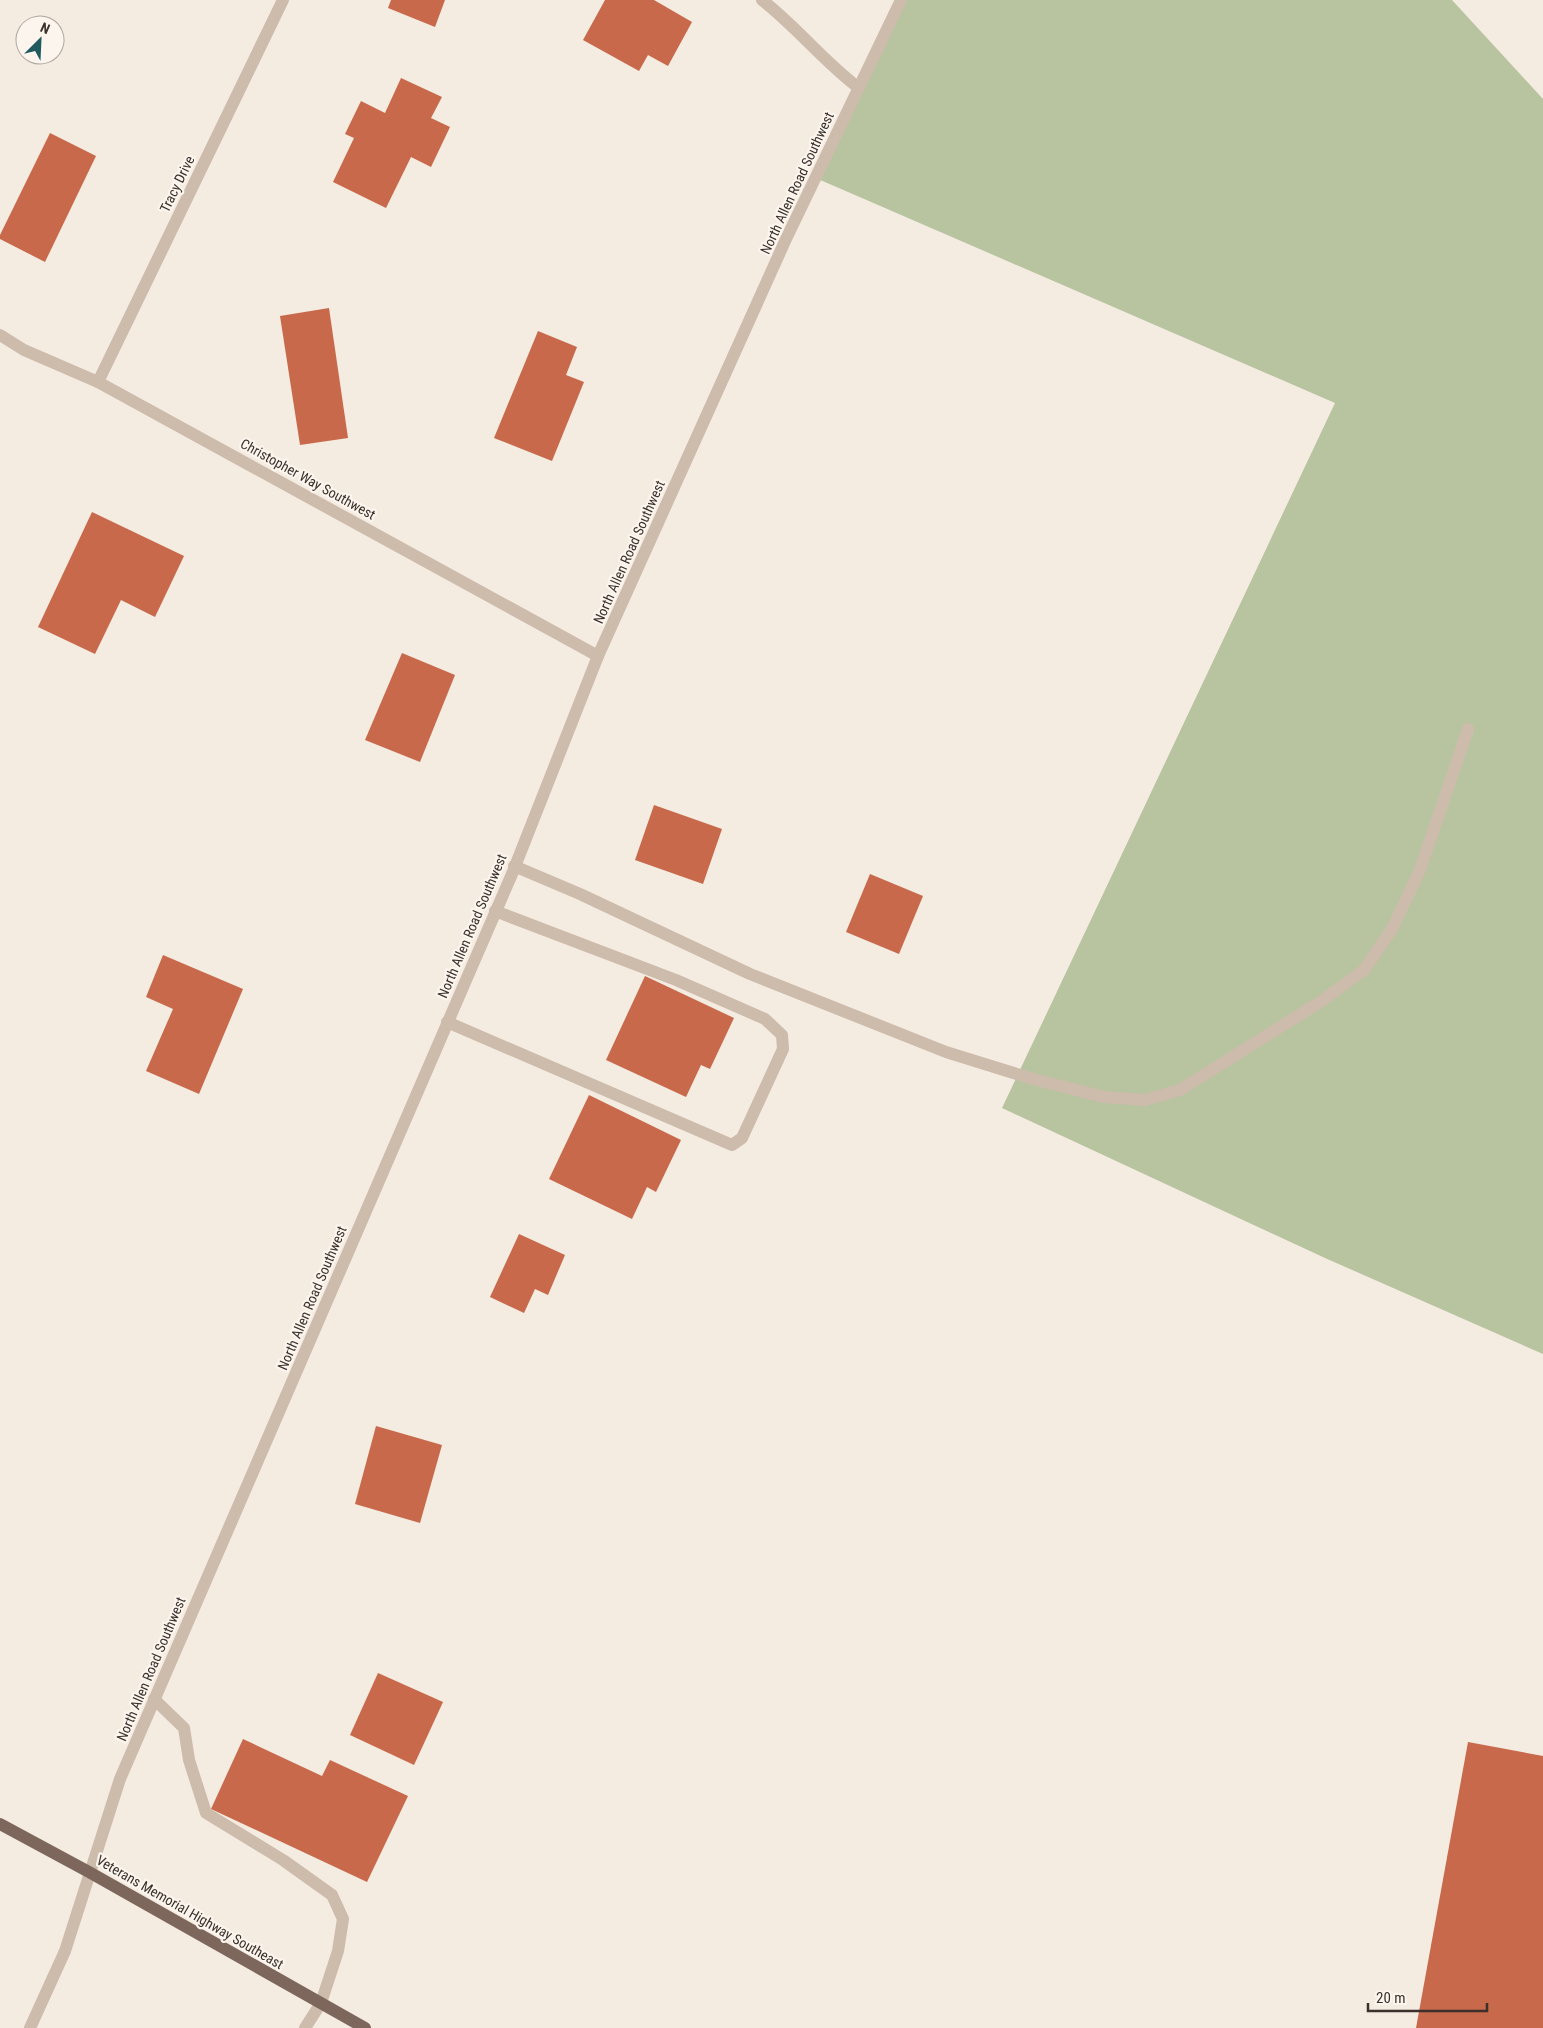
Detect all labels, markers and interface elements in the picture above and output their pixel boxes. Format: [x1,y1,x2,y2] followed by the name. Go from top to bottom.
[15,15,65,65] north arrow
[38,19,52,37] text: N
[757,109,837,257] street label: North Allen Road Southwest
[156,153,198,215] street label: Tracy Drive
[238,435,378,523] street label: Christopher Way Southwest
[590,478,668,626] street label: North Allen Road Southwest
[434,852,510,1000] street label: North Allen Road Southwest
[274,1224,350,1372] street label: North Allen Road Southwest
[113,1595,189,1743] street label: North Allen Road Southwest
[94,1852,286,1972] street label: Veterans Memorial Highway Southeast
[1368,1980,1487,2012] scale bar
[1376,1989,1406,2007] text: 20 m

